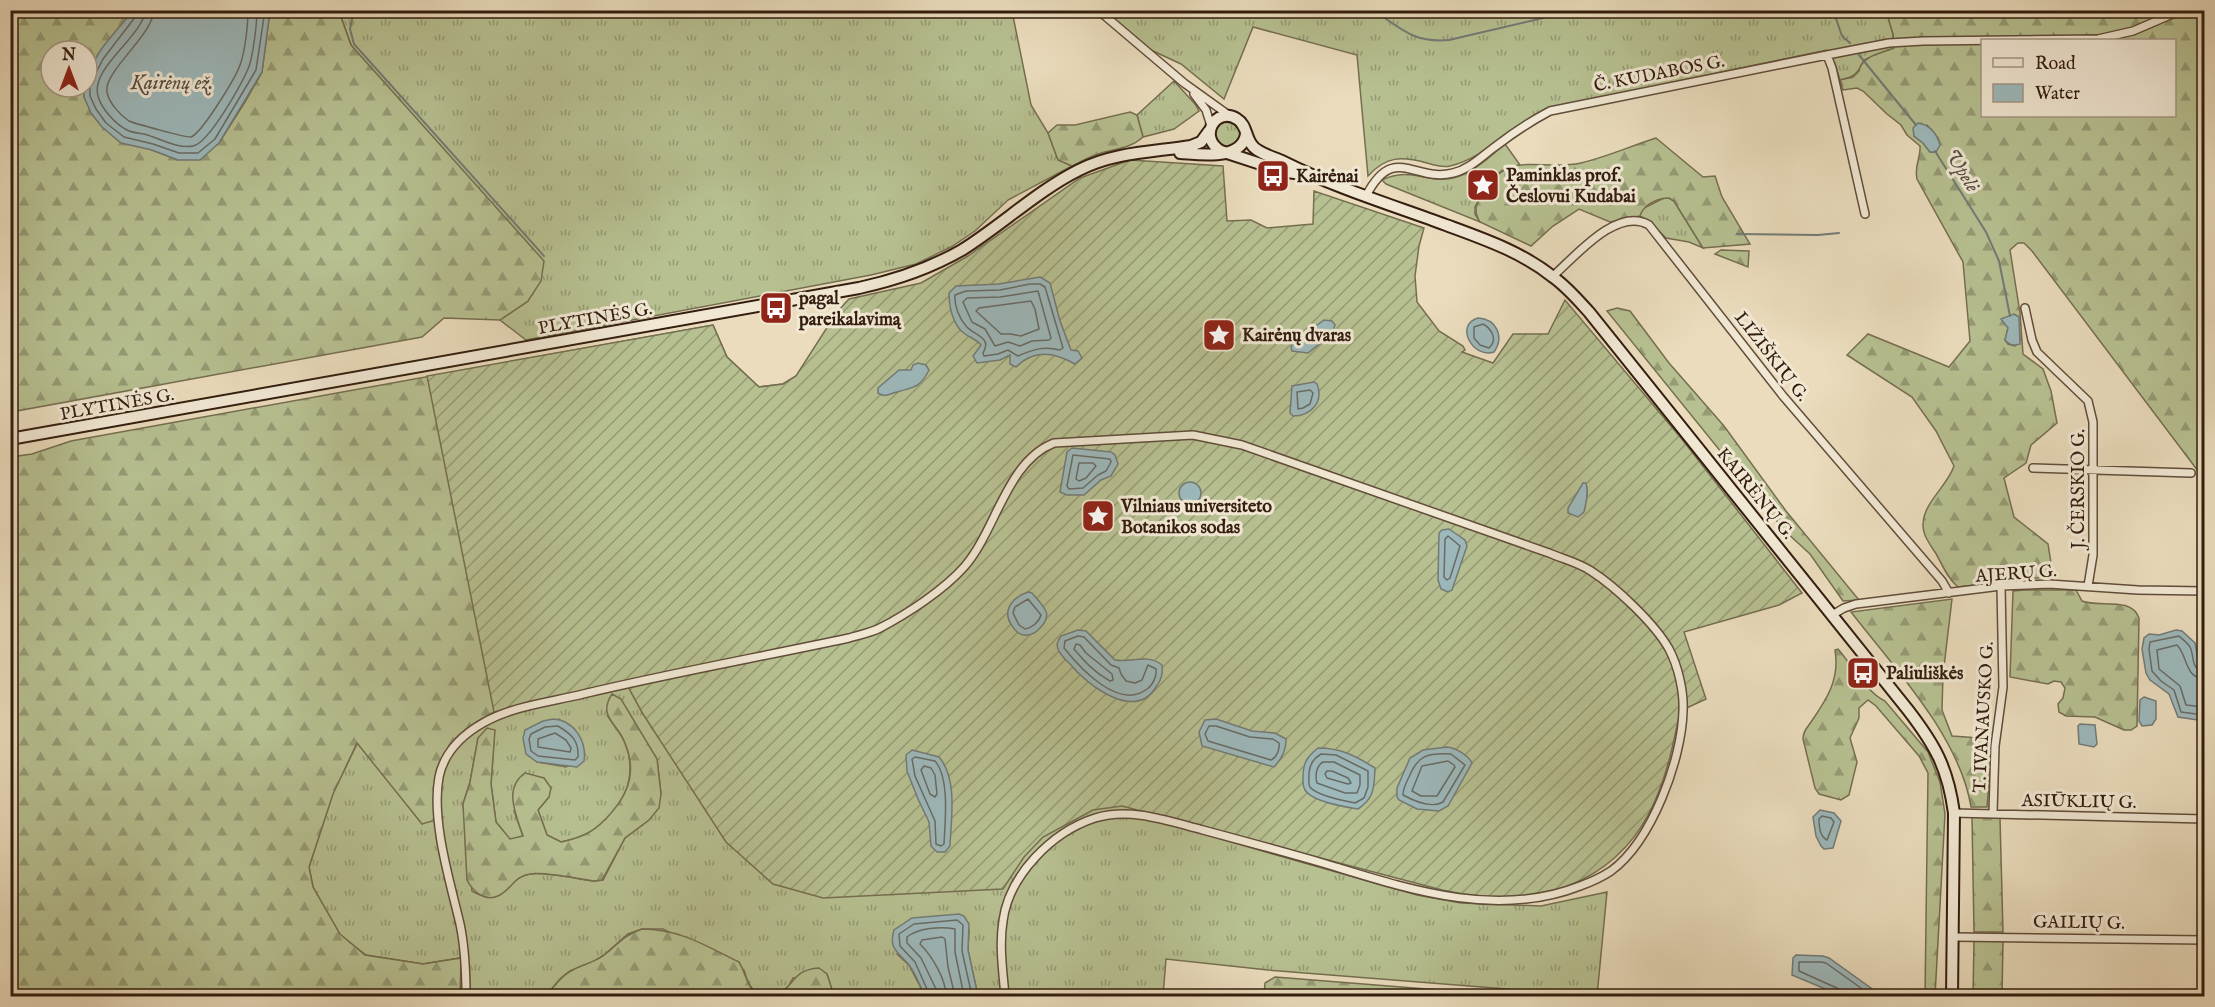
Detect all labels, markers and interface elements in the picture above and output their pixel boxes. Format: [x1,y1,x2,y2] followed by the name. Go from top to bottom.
[39,39,99,99] north arrow
[1981,39,2176,117] legend
[61,46,76,66] text: N
[1592,49,1727,98] street label: Č. KUDABOS G.
[2035,53,2076,76] text: Road
[130,71,213,96] water label: Kairėnų ež.
[2035,83,2080,106] text: Water
[1939,145,1985,197] water label: Upelė
[1255,158,1291,194] bus stop icon: Kairėnai
[1506,165,1636,209] place label: Paminklas prof. Česlovui Kudabai
[1296,166,1359,189] place label: Kairėnai
[1465,167,1501,203] place icon: Paminklas prof. Česlovui Kudabai
[798,288,902,332] place label: pagal pareikalavimą
[758,290,794,326] bus stop icon: pagal pareikalavimą
[536,296,654,341] street label: PLYTINĖS G.
[1729,306,1815,407] street label: LIŽIŠKIŲ G.
[1201,317,1237,353] place icon: Kairėnų dvaras
[1242,325,1352,348] place label: Kairėnų dvaras
[58,382,176,427] street label: PLYTINĖS G.
[2066,429,2091,551] street label: J. ČERSKIO G.
[1711,442,1800,545] street label: KAIRĖNŲ G.
[1120,496,1272,540] place label: Vilniaus universiteto Botanikos sodas
[1080,498,1116,534] place icon: Vilniaus universiteto Botanikos sodas
[1974,560,2058,589] street label: AJERŲ G.
[1969,641,2000,793] street label: T. IVANAUSKO G.
[1845,655,1881,691] bus stop icon: Paliuliškės
[1886,663,1964,686] place label: Paliuliškės
[2020,790,2137,815] street label: ASIŪKLIŲ G.
[2033,911,2125,936] street label: GAILIŲ G.

